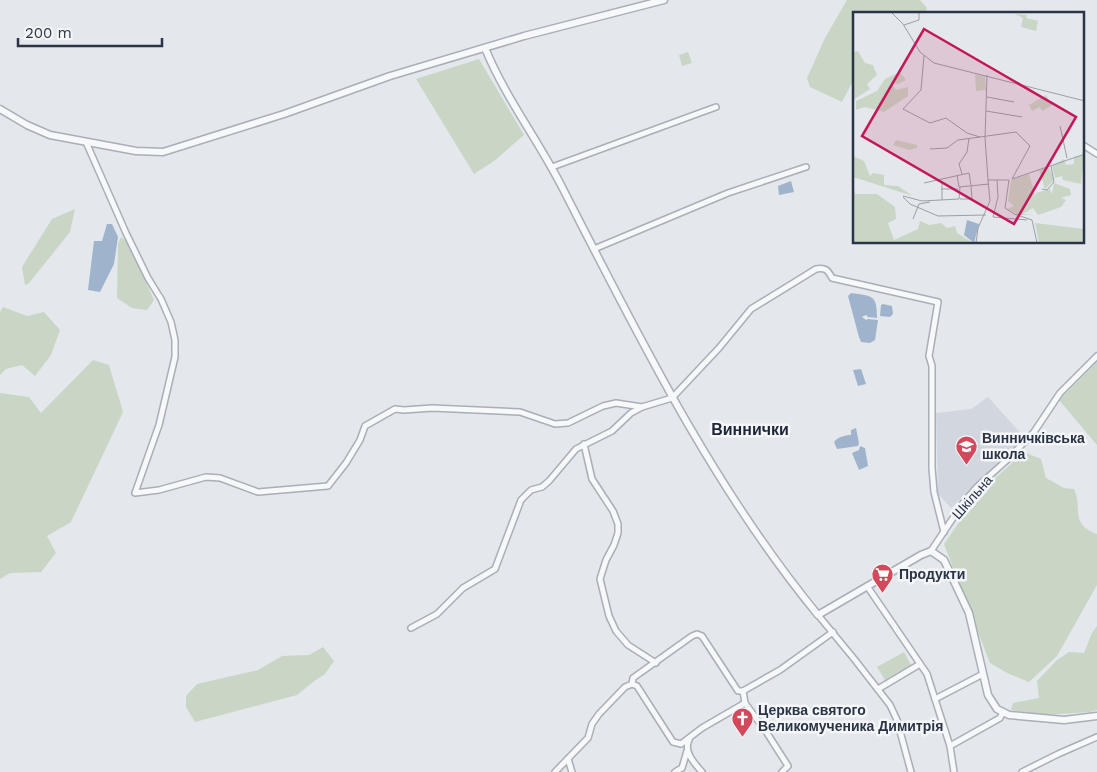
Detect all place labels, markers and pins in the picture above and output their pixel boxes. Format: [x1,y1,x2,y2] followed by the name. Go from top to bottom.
[982,430,1085,462] place label: Винничківська школа
[954,434,978,465] school or university icon: Винничківська школа
[871,562,895,593] supermarket icon: Продукти
[899,566,965,582] place label: Продукти
[758,702,943,734] place label: Церква святого Великомученика Димитрія
[730,706,754,737] church icon: Церква святого Великомученика Димитрія

